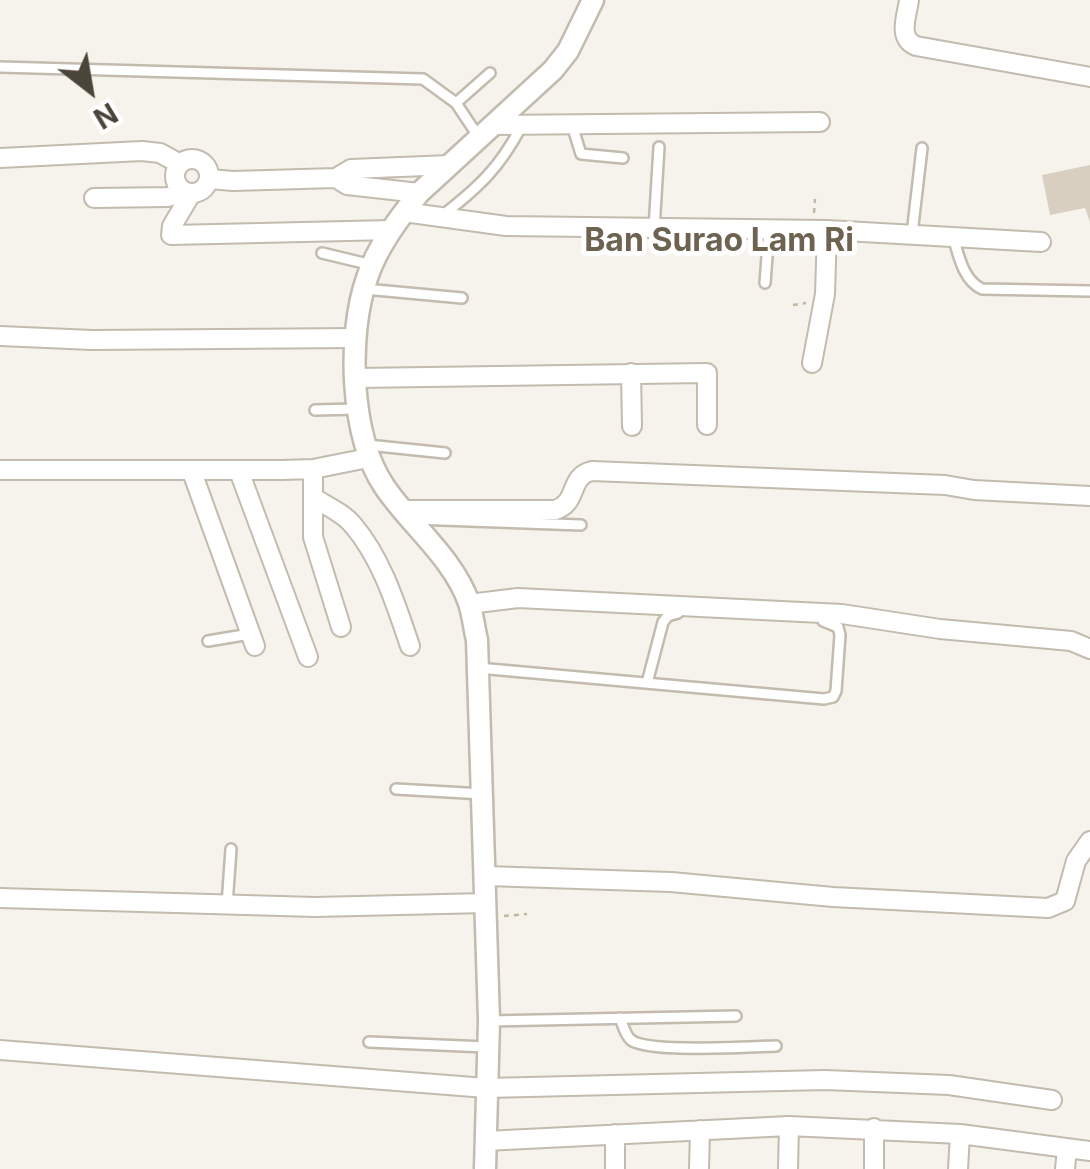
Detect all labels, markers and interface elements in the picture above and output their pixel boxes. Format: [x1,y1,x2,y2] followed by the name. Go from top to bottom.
[40,40,140,140] north arrow
[88,96,123,136] text: N
[584,222,854,260] district label: Ban Surao Lam Ri

